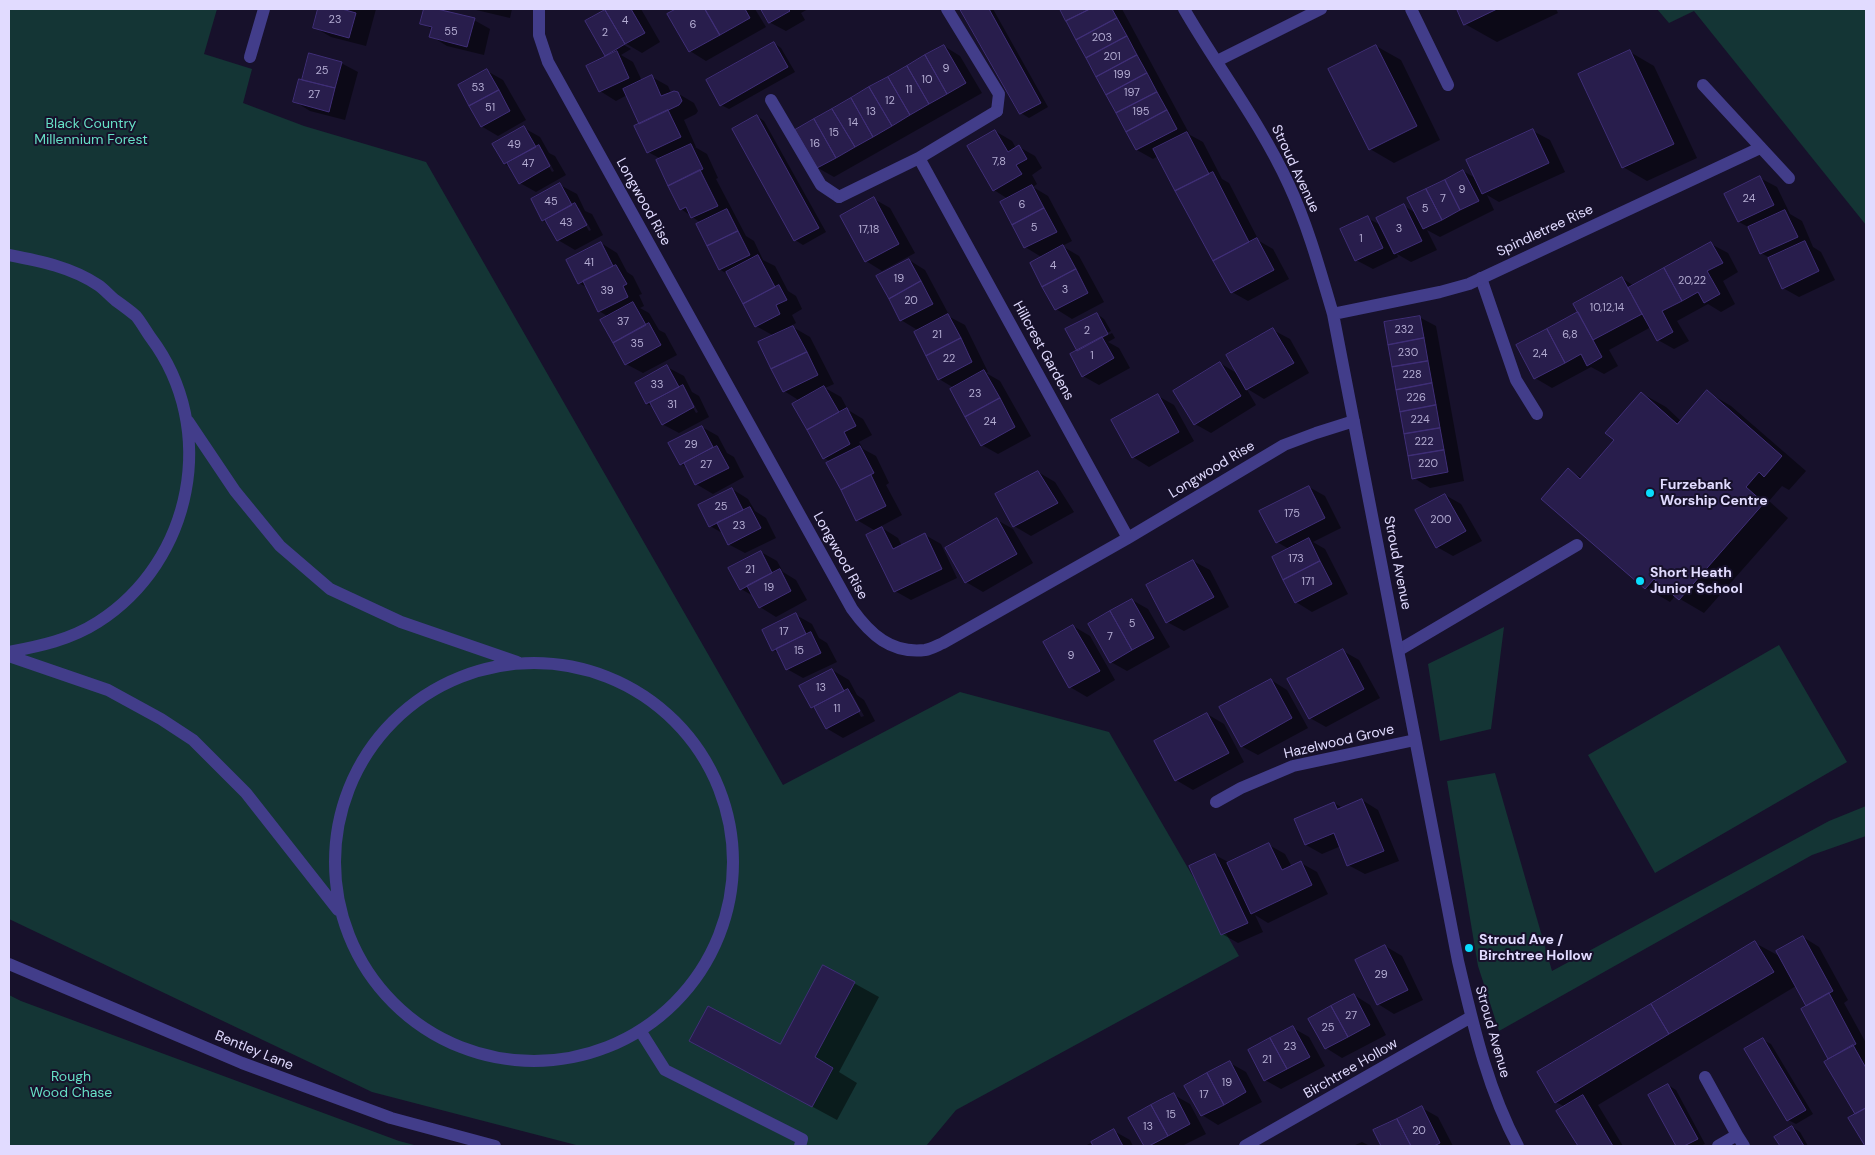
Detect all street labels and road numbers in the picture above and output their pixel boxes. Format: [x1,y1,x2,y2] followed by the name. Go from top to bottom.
[1267,122,1323,216] street label: Stroud Avenue
[612,155,674,249] street label: Longwood Rise
[1494,201,1596,261] street label: Spindletree Rise
[1009,298,1077,404] street label: Hillcrest Gardens
[1166,438,1258,502] street label: Longwood Rise
[809,509,871,603] street label: Longwood Rise
[1380,515,1414,611] street label: Stroud Avenue
[1282,721,1396,763] street label: Hazelwood Grove
[1471,984,1513,1080] street label: Stroud Avenue
[212,1028,296,1074] street label: Bentley Lane
[1301,1035,1401,1103] street label: Birchtree Hollow

